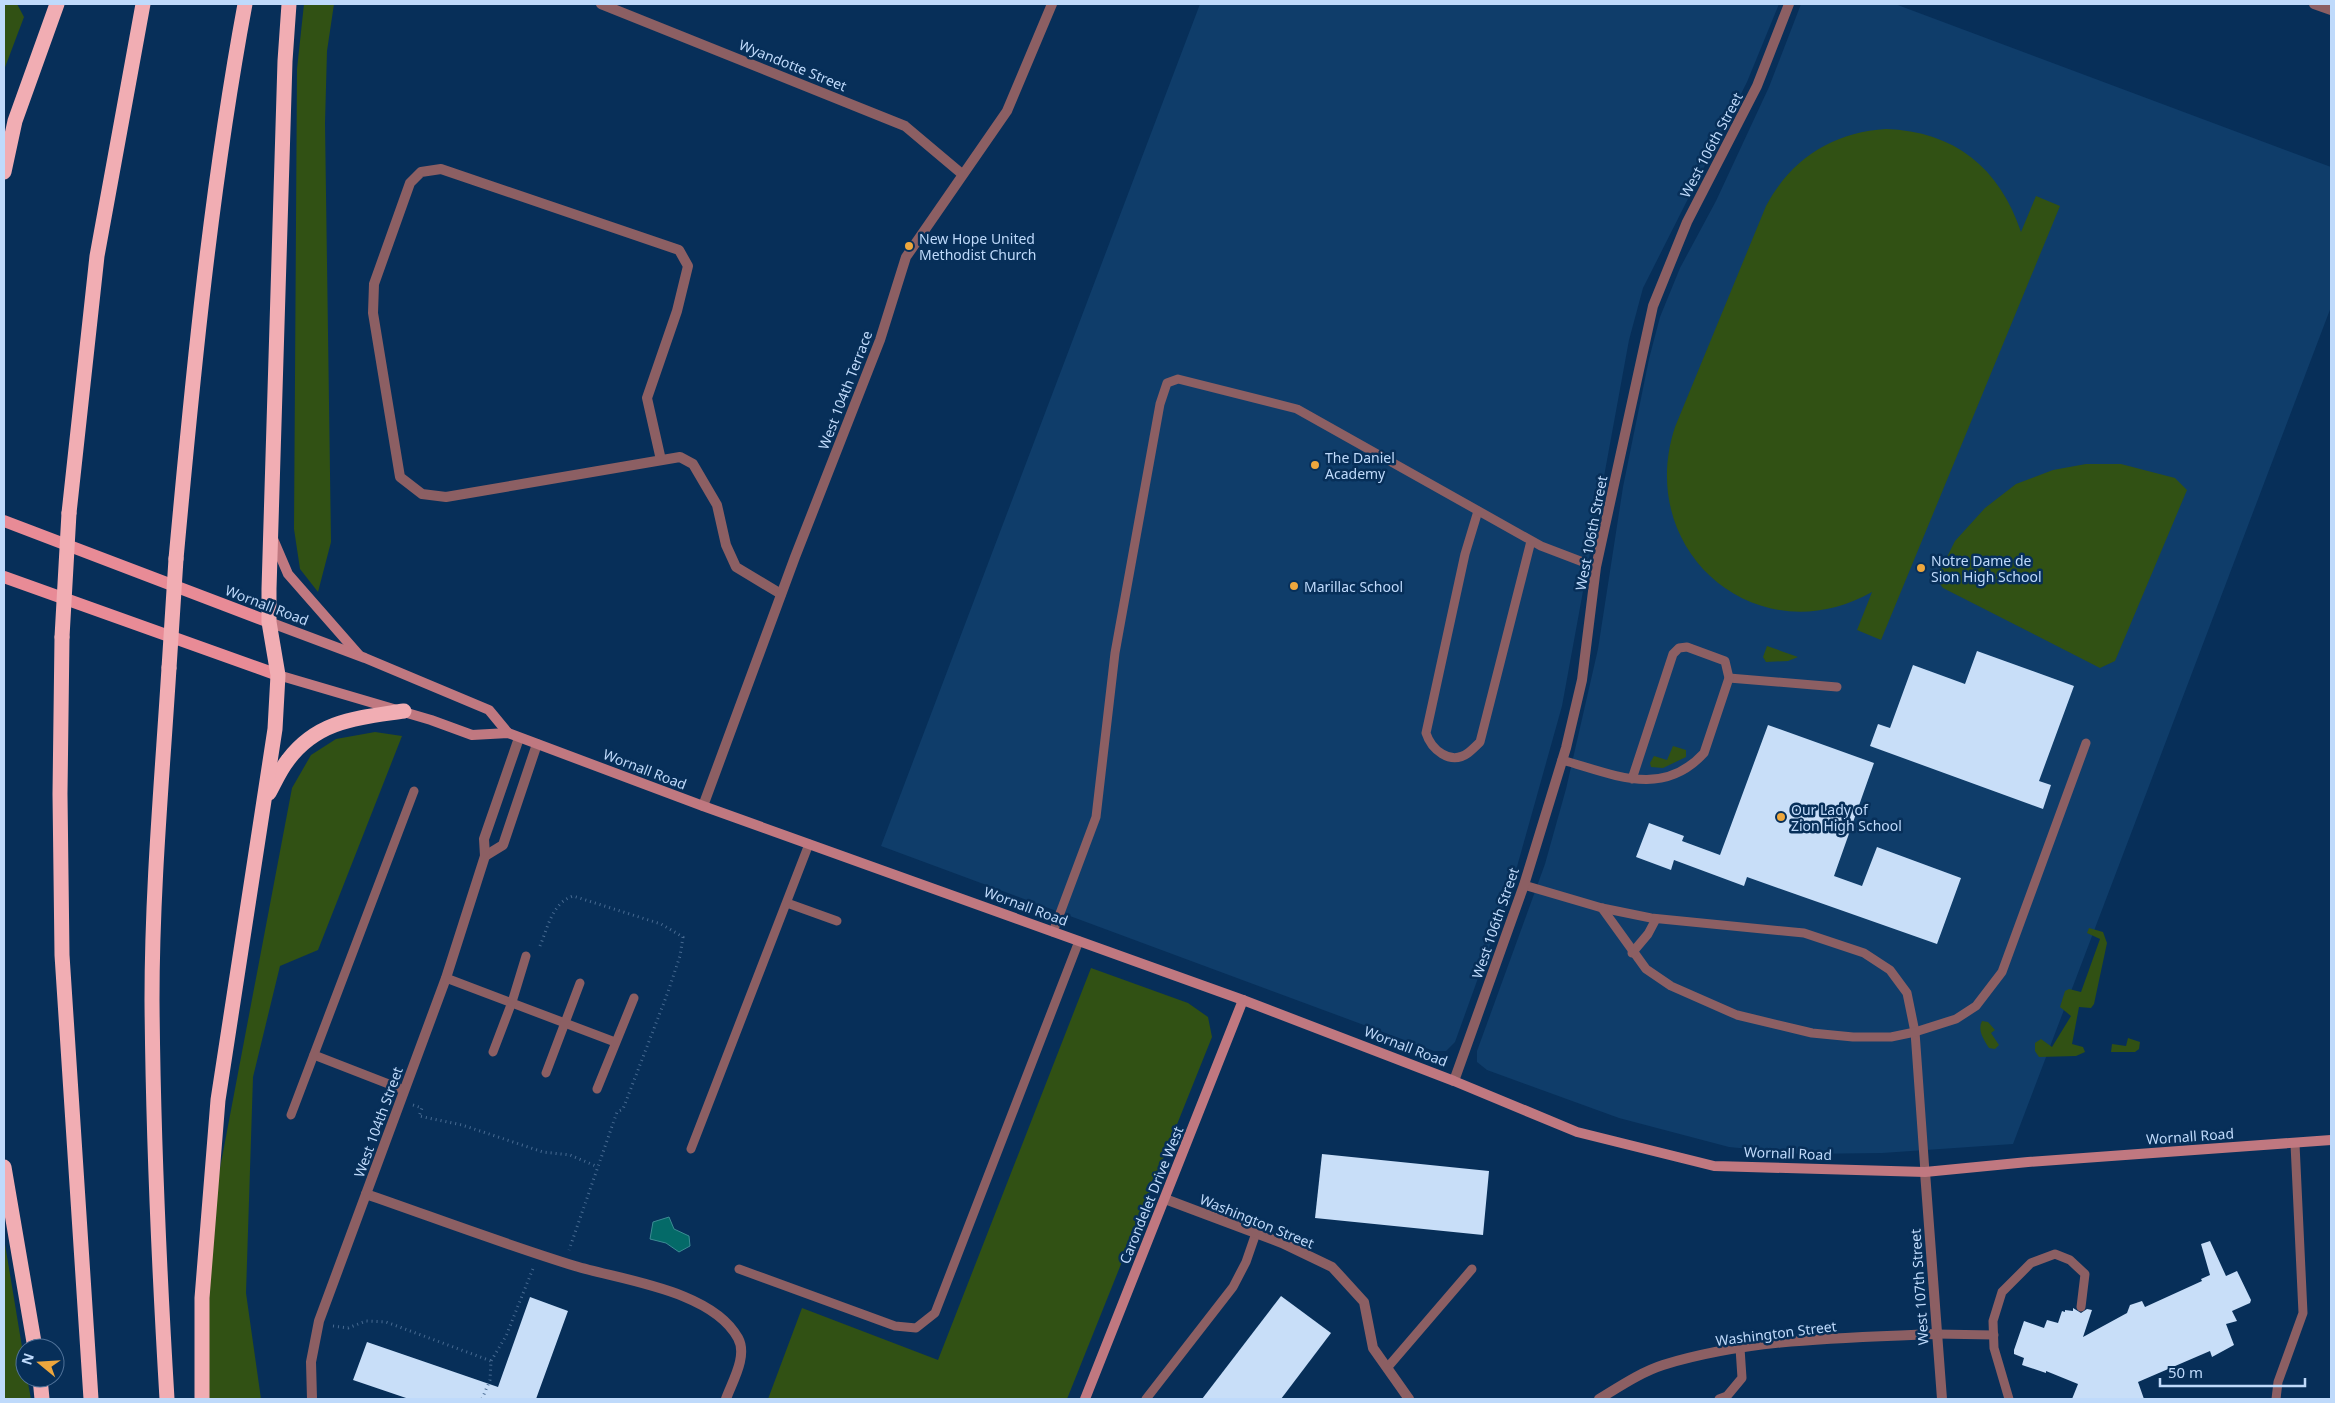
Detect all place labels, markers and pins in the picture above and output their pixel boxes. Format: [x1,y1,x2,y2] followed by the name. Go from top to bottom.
[919,229,1036,264] place label: New Hope United Methodist Church
[903,240,915,252] marker: New Hope United Methodist Church
[1325,448,1395,483] place label: The Daniel Academy
[1309,459,1321,471] marker: The Daniel Academy
[1931,551,2042,586] place label: Notre Dame de Sion High School
[1915,562,1927,574] marker: Notre Dame de Sion High School
[1304,577,1403,596] place label: Marillac School
[1288,580,1300,592] marker: Marillac School
[1791,800,1902,835] place label: Our Lady of Zion High School
[1775,811,1787,823] marker: Our Lady of Zion High School

